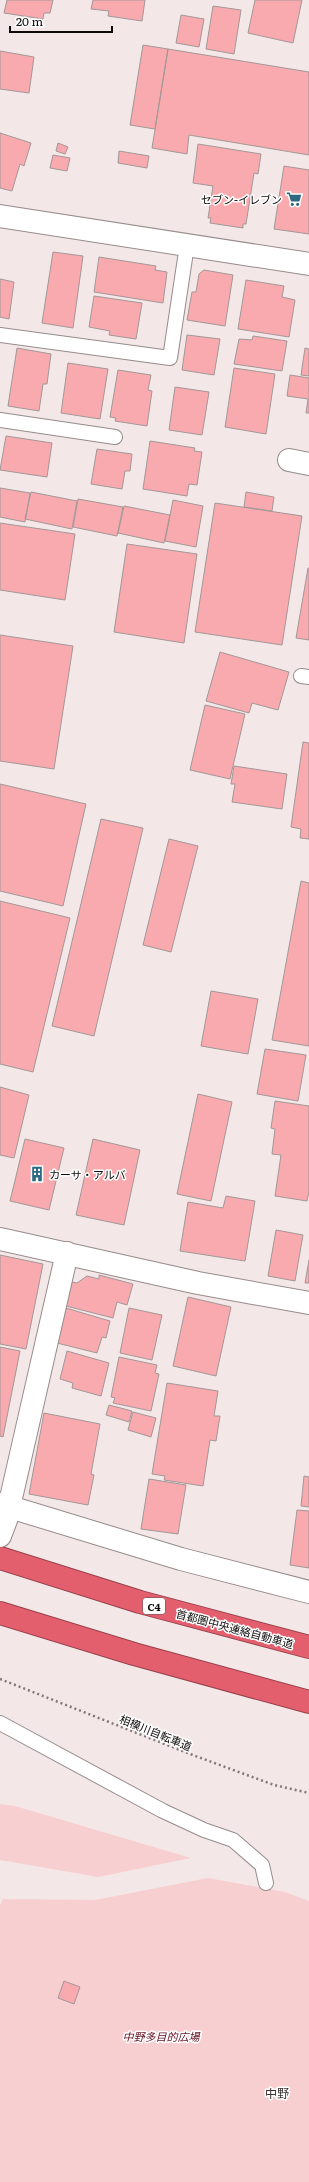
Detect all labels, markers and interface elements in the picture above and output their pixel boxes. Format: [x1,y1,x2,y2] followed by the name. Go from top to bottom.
[10,8,112,34] scale bar
[16,12,43,30] text: 20 m
[285,190,303,208] supermarket icon: セブン-イレブン
[201,191,282,207] place label: セブン-イレブン
[28,1165,46,1183] building icon: カーサ・アルバ
[49,1166,126,1182] place label: カーサ・アルバ
[143,1598,165,1614] road number: C4
[174,1605,296,1651] street label: 首都圏中央連絡自動車道
[117,1710,195,1754] street label: 相模川自転車道
[123,2028,201,2044] park label: 中野多目的広場
[265,2084,289,2102] district label: 中野

